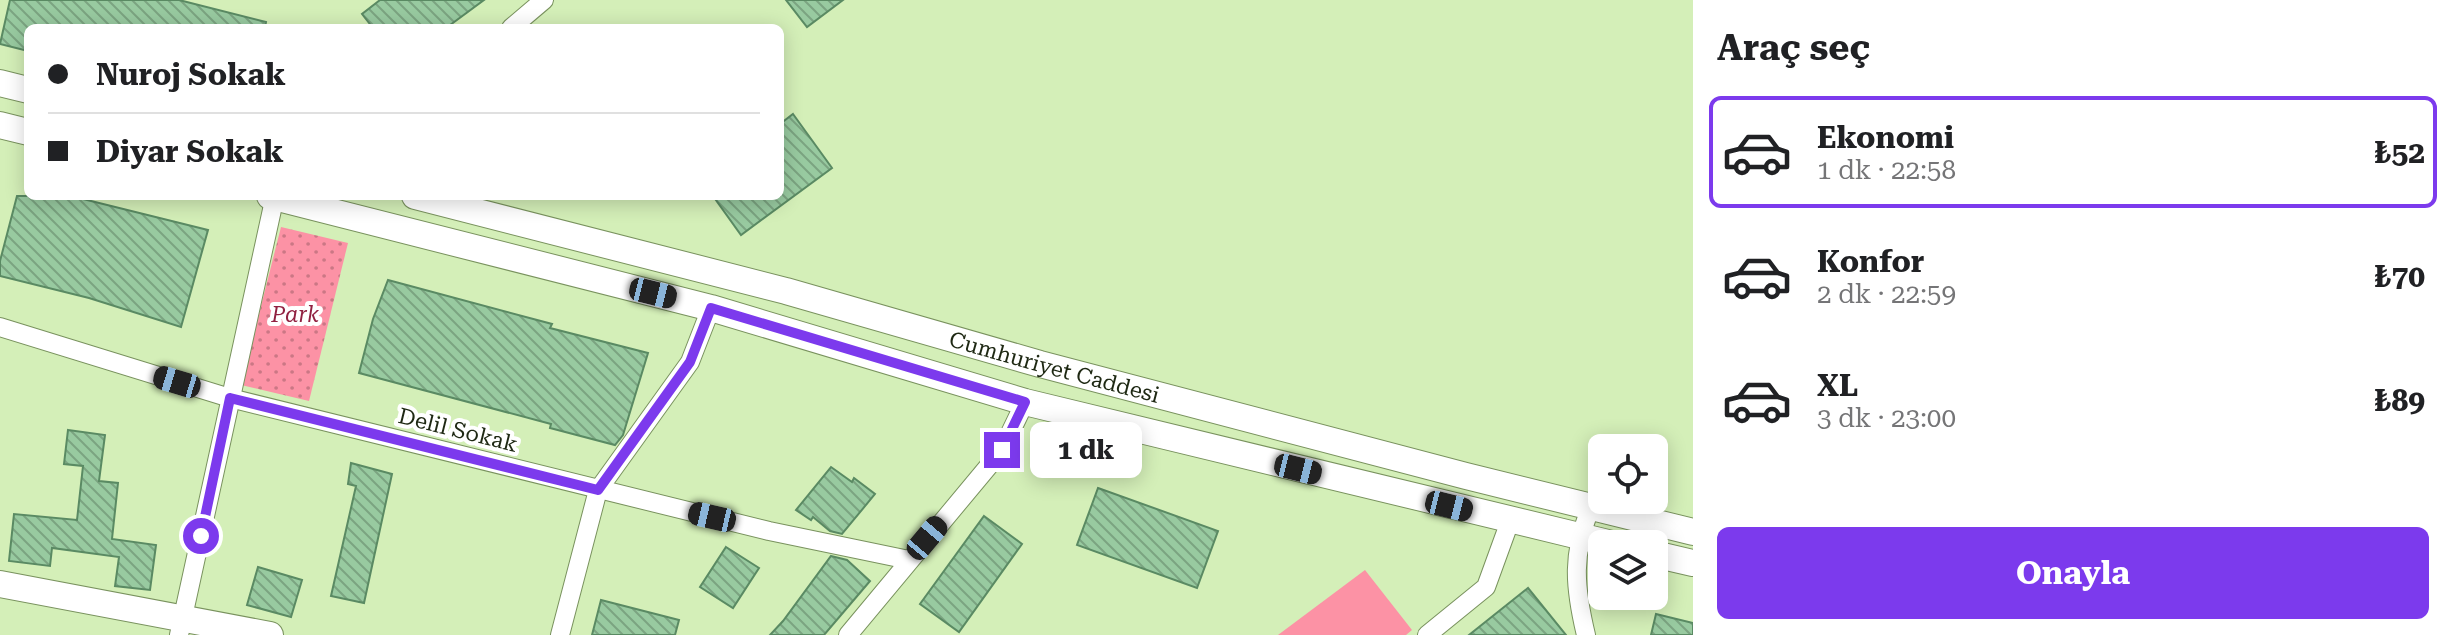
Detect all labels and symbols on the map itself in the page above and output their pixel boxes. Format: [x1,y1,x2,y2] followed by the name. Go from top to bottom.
[627,276,679,310] car
[270,302,319,327] park label: Park
[946,326,1162,407] street label: Cumhuriyet Caddesi
[151,364,203,400] car
[396,403,520,457] street label: Delil Sokak
[1030,422,1142,478] callout: 1 dk
[984,432,1020,468] route end
[1272,452,1324,486] car
[1423,489,1475,523] car
[686,500,738,534] car
[902,512,952,564] car
[183,518,219,554] route start

